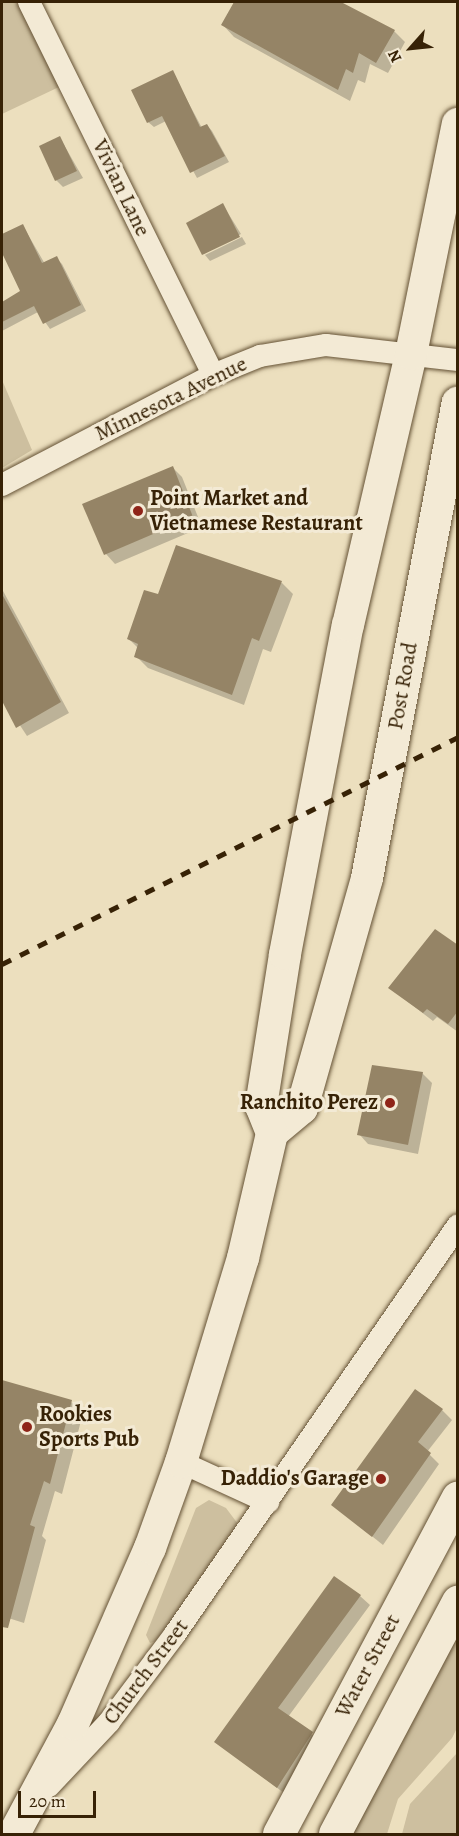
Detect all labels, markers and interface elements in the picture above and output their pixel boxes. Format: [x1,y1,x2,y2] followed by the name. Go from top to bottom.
[381,18,441,78] north arrow
[383,46,407,66] text: N
[86,135,156,241] street label: Vivian Lane
[91,351,251,447] street label: Minnesota Avenue
[150,485,363,536] place label: Point Market and Vietnamese Restaurant
[131,504,145,518] marker: Point Market and Vietnamese Restaurant
[382,640,424,732] street label: Post Road
[240,1090,378,1116] place label: Ranchito Perez
[383,1096,397,1110] marker: Ranchito Perez
[39,1401,139,1452] place label: Rookies Sports Pub
[20,1420,34,1434] marker: Rookies Sports Pub
[221,1466,369,1492] place label: Daddio's Garage
[374,1472,388,1486] marker: Daddio's Garage
[330,1610,406,1722] street label: Water Street
[98,1614,194,1730] street label: Church Street
[21,1779,99,1817] scale bar
[29,1789,66,1813] text: 20 m

